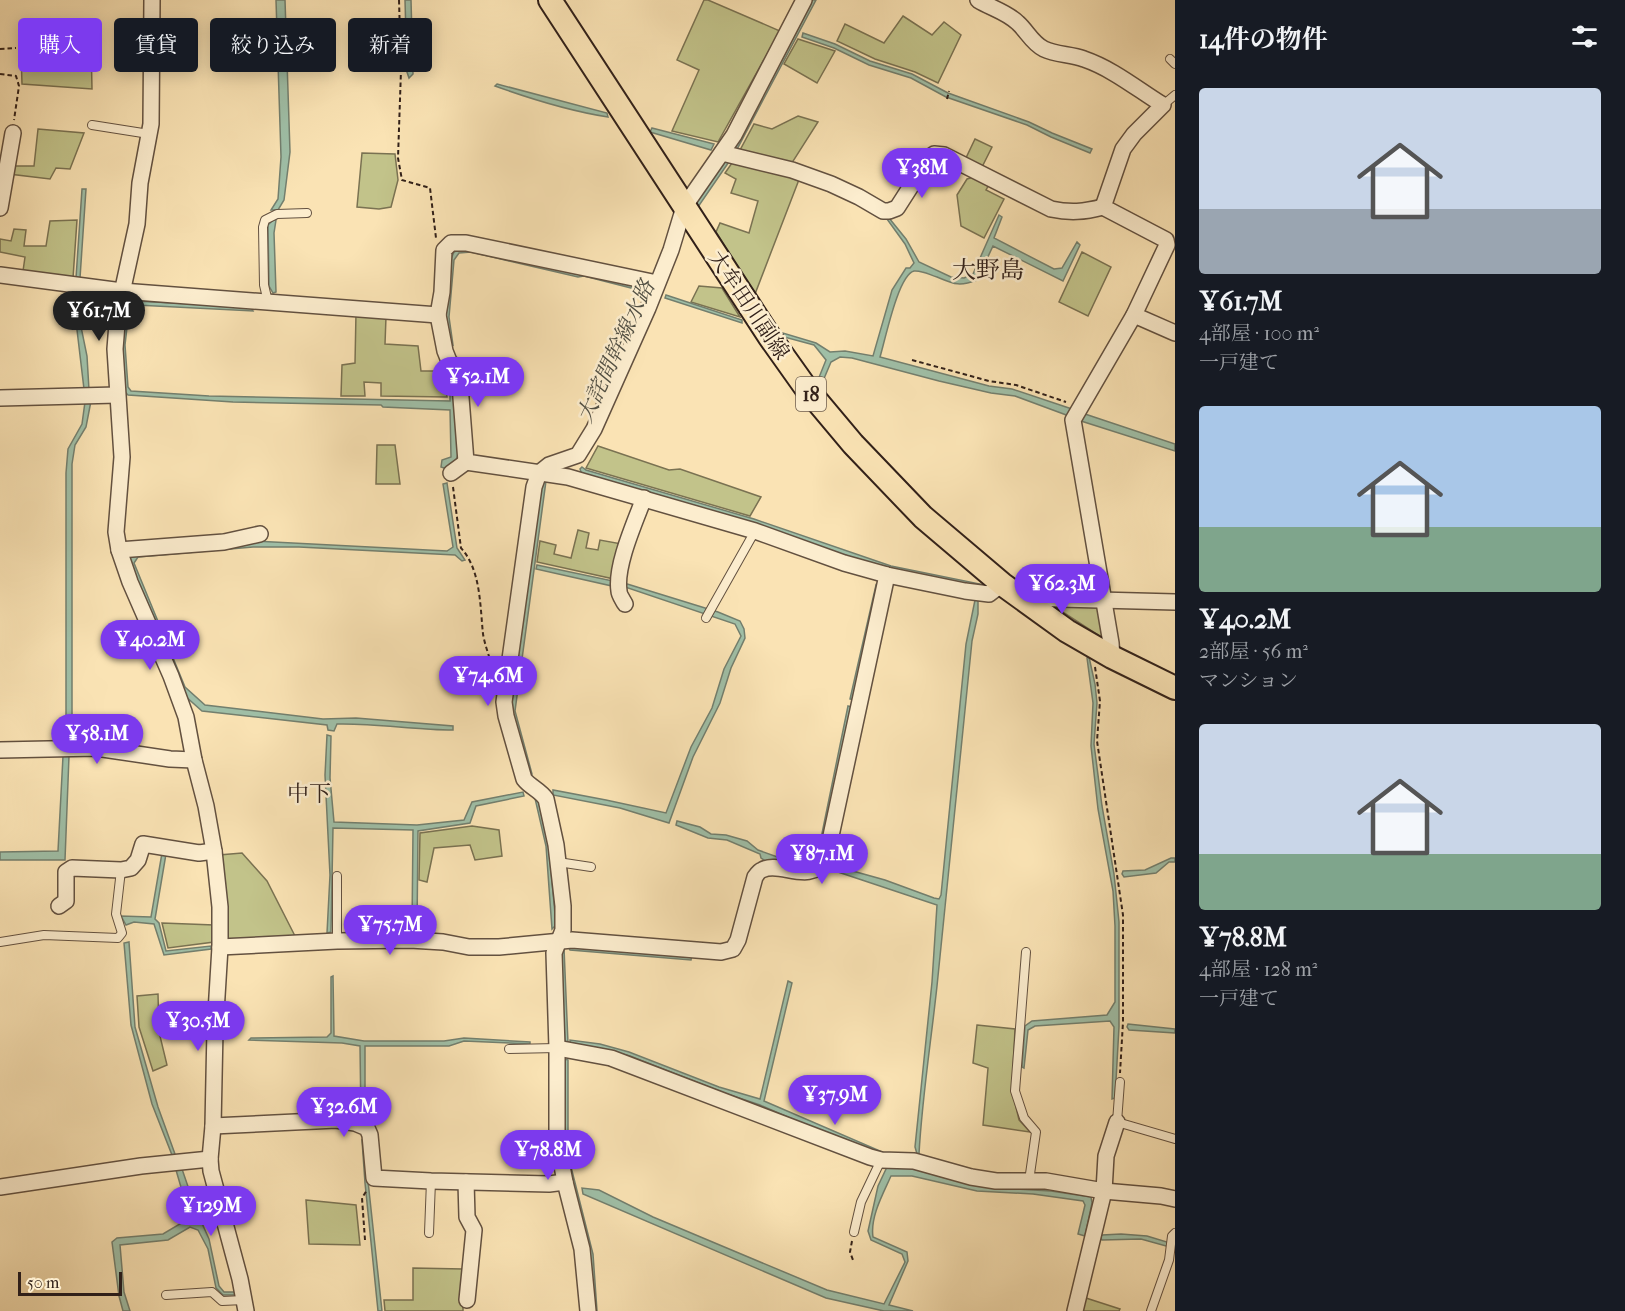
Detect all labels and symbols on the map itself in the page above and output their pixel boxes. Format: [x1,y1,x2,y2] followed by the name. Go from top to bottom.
[886,148,958,199] pin: ¥38M
[704,246,794,364] street label: 大牟田川副線
[952,256,1024,284] district label: 大野島
[572,274,661,427] water label: 大詫間幹線水路
[50,291,148,342] pin: ¥61.7M
[429,357,527,408] pin: ¥52.1M
[796,377,826,411] road number: 18
[1013,564,1111,615] pin: ¥62.3M
[101,620,199,671] pin: ¥40.2M
[439,656,537,707] pin: ¥74.6M
[48,714,146,765] pin: ¥58.1M
[287,781,331,807] district label: 中下
[773,834,871,885] pin: ¥87.1M
[341,905,439,956] pin: ¥75.7M
[149,1001,247,1052] pin: ¥30.5M
[786,1075,884,1126] pin: ¥37.9M
[295,1087,393,1138] pin: ¥32.6M
[499,1130,597,1181] pin: ¥78.8M
[169,1186,253,1237] pin: ¥129M
[18,1269,122,1296] scale bar

